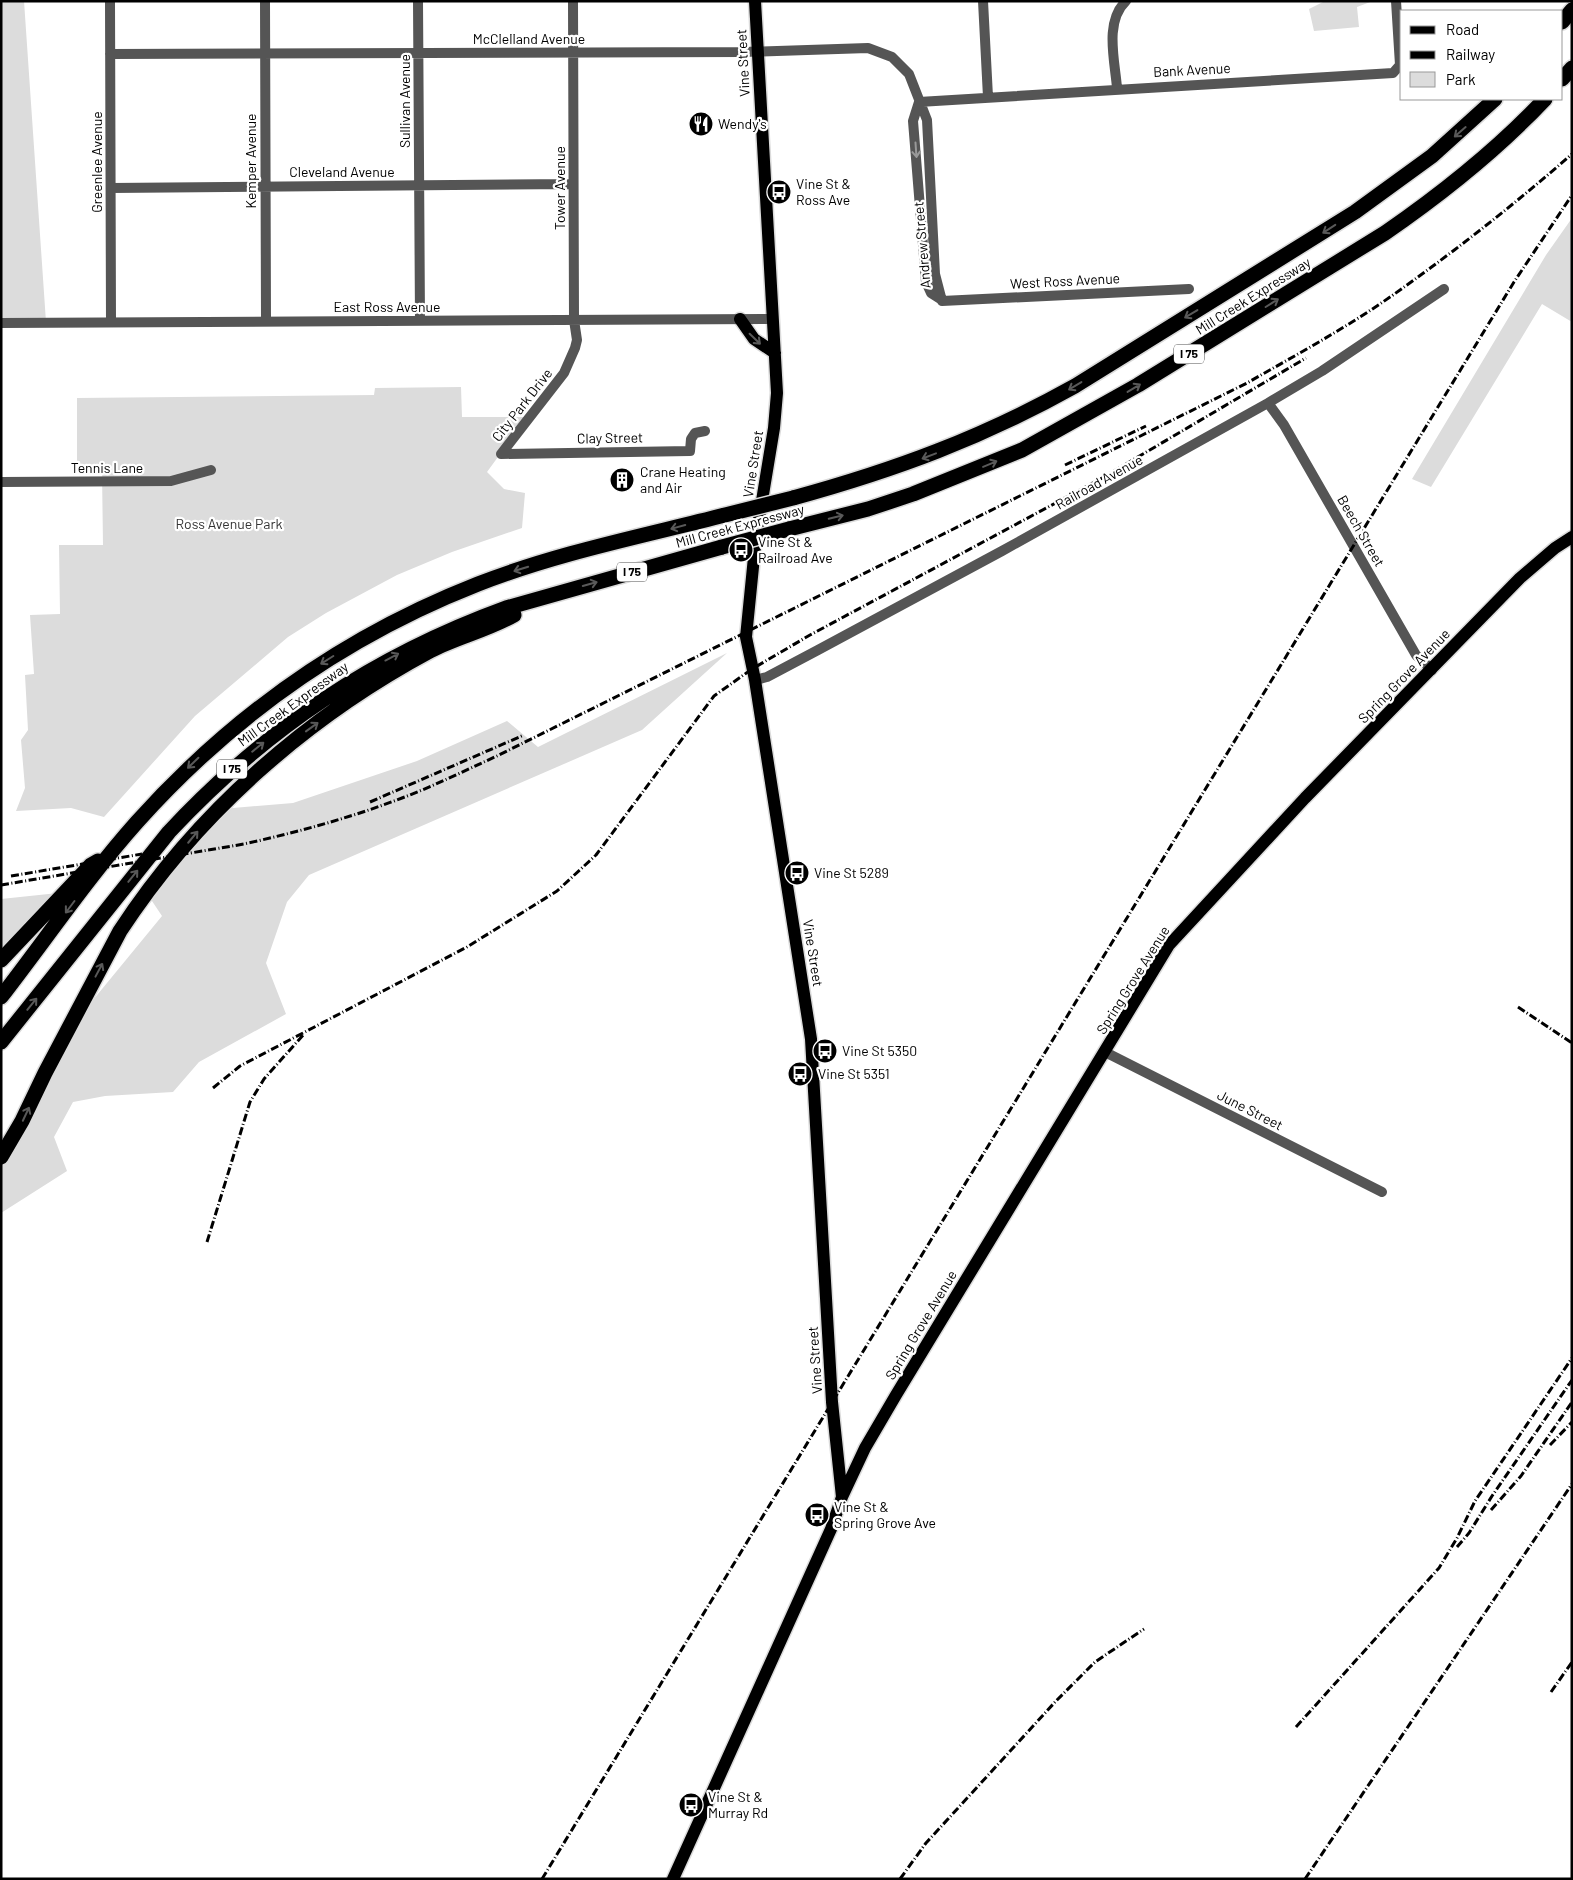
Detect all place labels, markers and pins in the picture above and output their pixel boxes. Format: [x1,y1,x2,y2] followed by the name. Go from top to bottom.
[688,111,714,137] restaurant icon: Wendy's
[718,115,767,132] place label: Wendy's
[796,175,851,208] place label: Vine St & Ross Ave
[766,179,792,205] bus stop icon: Vine St & Ross Ave
[640,463,726,496] place label: Crane Heating and Air
[609,467,635,493] building icon: Crane Heating and Air
[758,533,833,566] place label: Vine St & Railroad Ave
[728,537,754,563] bus stop icon: Vine St & Railroad Ave
[784,860,810,886] bus stop icon: Vine St 5289
[814,864,889,881] place label: Vine St 5289
[812,1038,838,1064] bus stop icon: Vine St 5350
[842,1042,917,1059] place label: Vine St 5350
[787,1061,813,1087] bus stop icon: Vine St 5351
[818,1065,890,1082] place label: Vine St 5351
[834,1498,936,1531] place label: Vine St & Spring Grove Ave
[804,1502,830,1528] bus stop icon: Vine St & Spring Grove Ave
[708,1788,768,1821] place label: Vine St & Murray Rd
[678,1792,704,1818] bus stop icon: Vine St & Murray Rd

